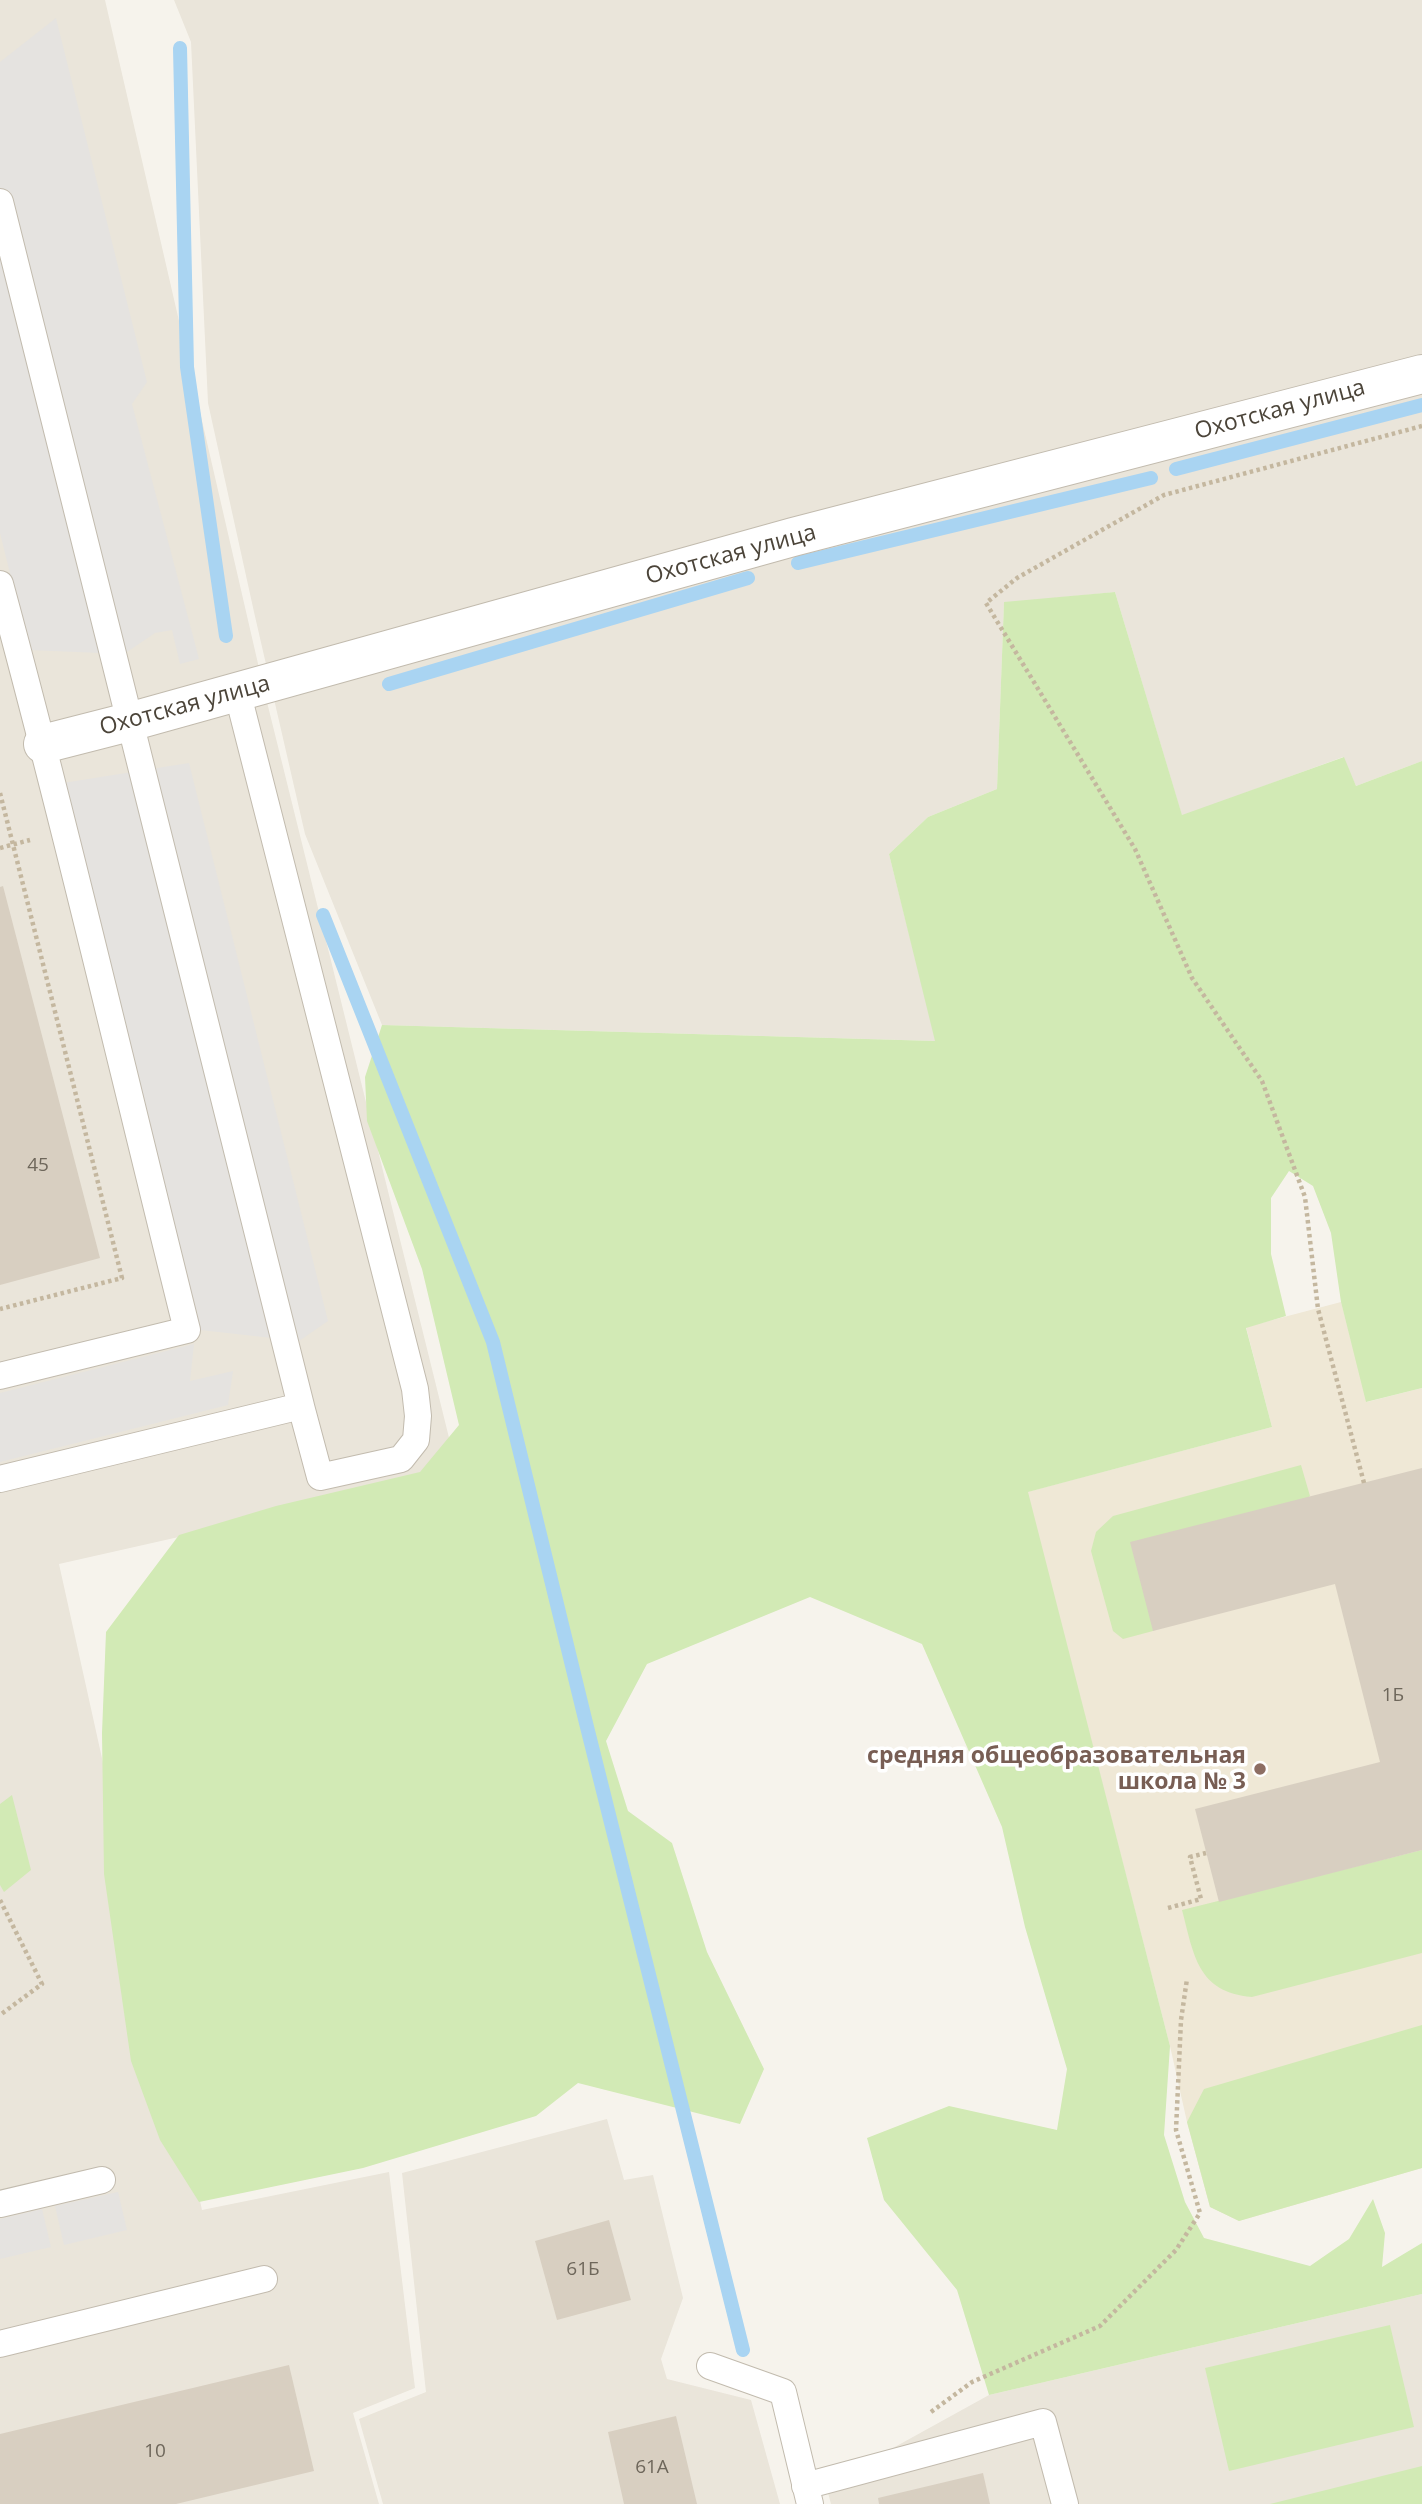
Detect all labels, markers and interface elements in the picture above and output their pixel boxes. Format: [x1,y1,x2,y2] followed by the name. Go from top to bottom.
[1192,374,1368,446] street label: Охотская улица
[643,519,819,591] street label: Охотская улица
[97,670,273,742] street label: Охотская улица
[27,1155,49,1177] house number: 45
[1382,1685,1404,1707] house number: 1Б
[867,1742,1246,1796] place label: средняя общеобразовательная школа № 3
[1252,1761,1268,1777] marker: средняя общеобразовательная школа № 3
[566,2259,600,2281] house number: 61Б
[144,2441,166,2463] house number: 10
[635,2457,669,2479] house number: 61А

